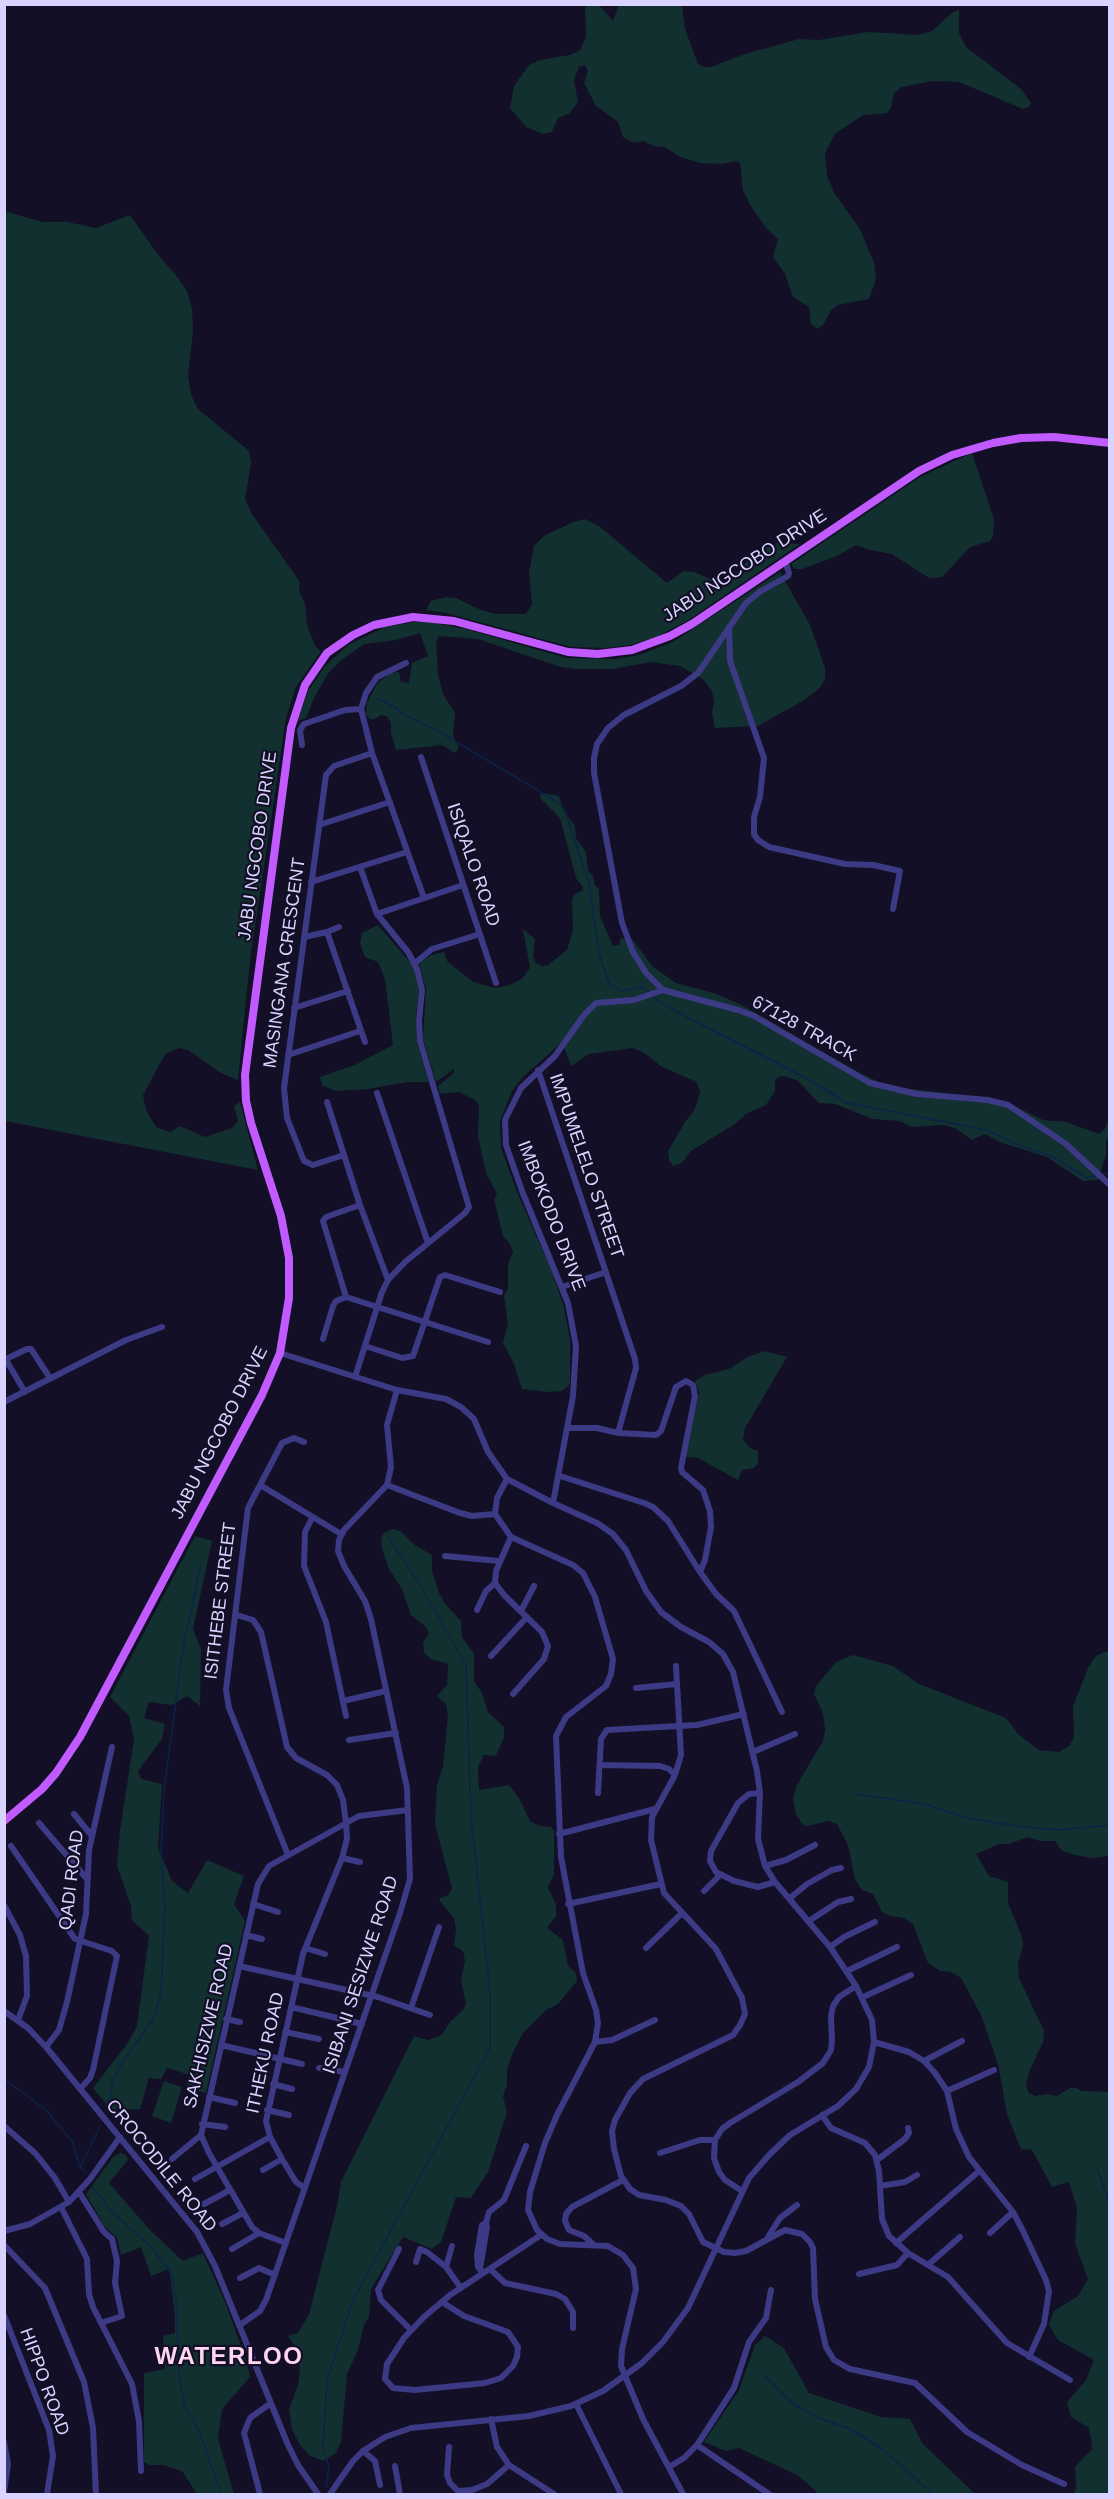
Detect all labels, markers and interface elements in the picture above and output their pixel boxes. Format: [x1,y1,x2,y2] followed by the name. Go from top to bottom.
[659,505,831,627] street label: JABU NGCOBO DRIVE
[234,750,282,942] street label: JABU NGCOBO DRIVE
[442,800,504,930] street label: ISIQALO ROAD
[260,857,310,1069] street label: MASINGANA CRESCENT
[748,991,860,1067] street label: 67128 TRACK
[544,1071,628,1261] street label: IMPUMELELO STREET
[512,1138,590,1294] street label: IMBOKODO DRIVE
[167,1343,273,1523] street label: JABU NGCOBO DRIVE
[201,1521,241,1681] street label: ISITHEBE STREET
[55,1829,89,1931] street label: QADI ROAD
[319,1873,403,2077] street label: ISIBANI SESIZWE ROAD
[180,1942,238,2110] street label: SAKHISIZWE ROAD
[243,1991,289,2115] street label: ITHEKU ROAD
[101,2095,221,2237] street label: CROCODILE ROAD
[15,2325,73,2439] street label: HIPPO ROAD
[155,2343,303,2371] district label: WATERLOO

